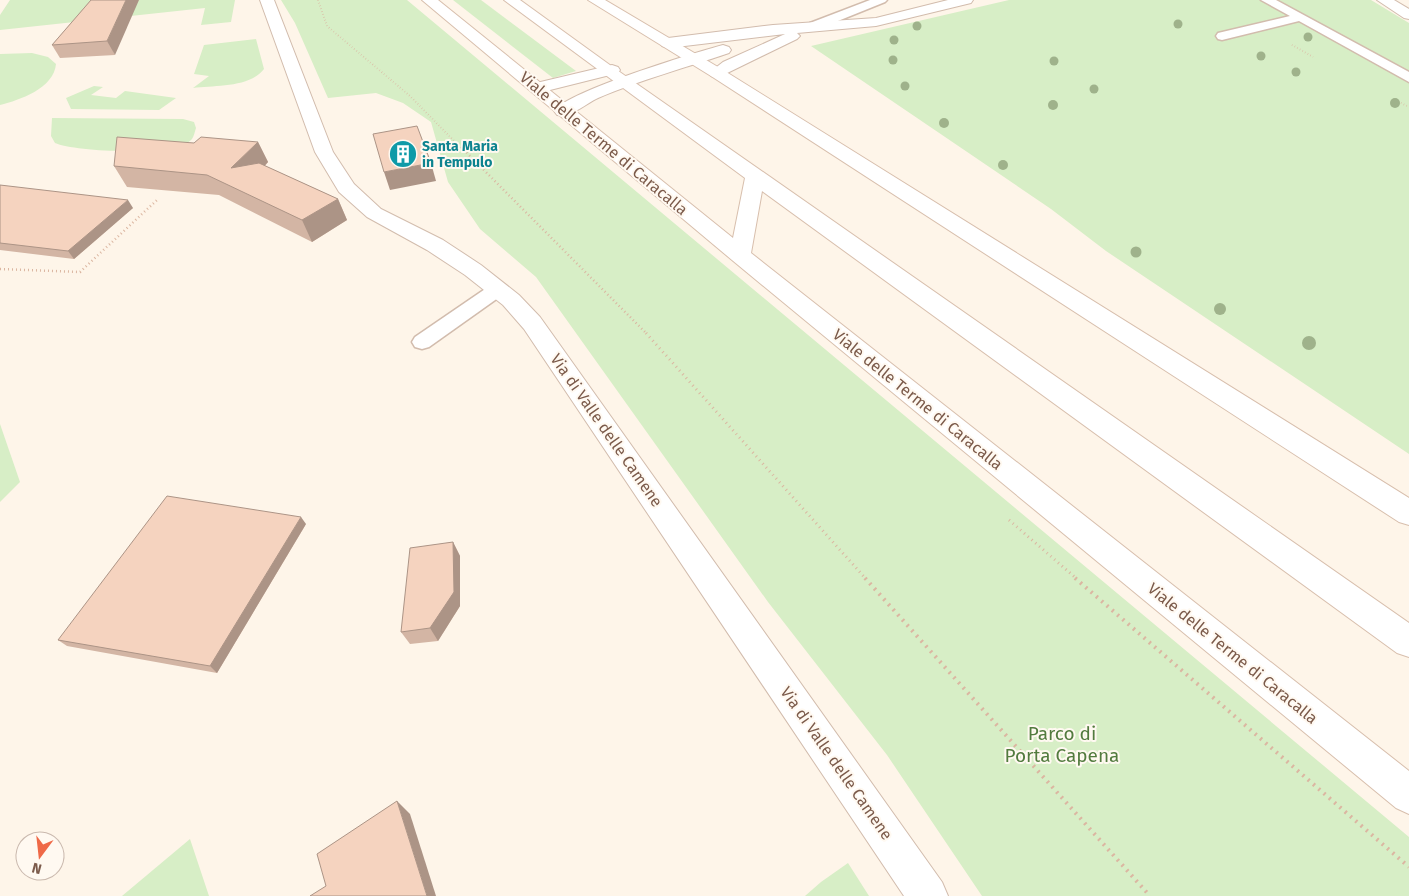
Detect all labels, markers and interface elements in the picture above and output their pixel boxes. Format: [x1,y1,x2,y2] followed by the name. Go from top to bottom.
[516,68,691,219] street label: Viale delle Terme di Caracalla
[422,138,498,171] place label: Santa Maria in Tempulo
[388,139,418,169] building icon: Santa Maria in Tempulo
[829,325,1007,474] street label: Viale delle Terme di Caracalla
[547,350,667,510] street label: Via di Valle delle Camene
[1144,579,1322,728] street label: Viale delle Terme di Caracalla
[777,683,897,843] street label: Via di Valle delle Camene
[1005,722,1119,767] park label: Parco di Porta Capena
[15,831,65,881] north arrow
[30,859,43,877] text: N

